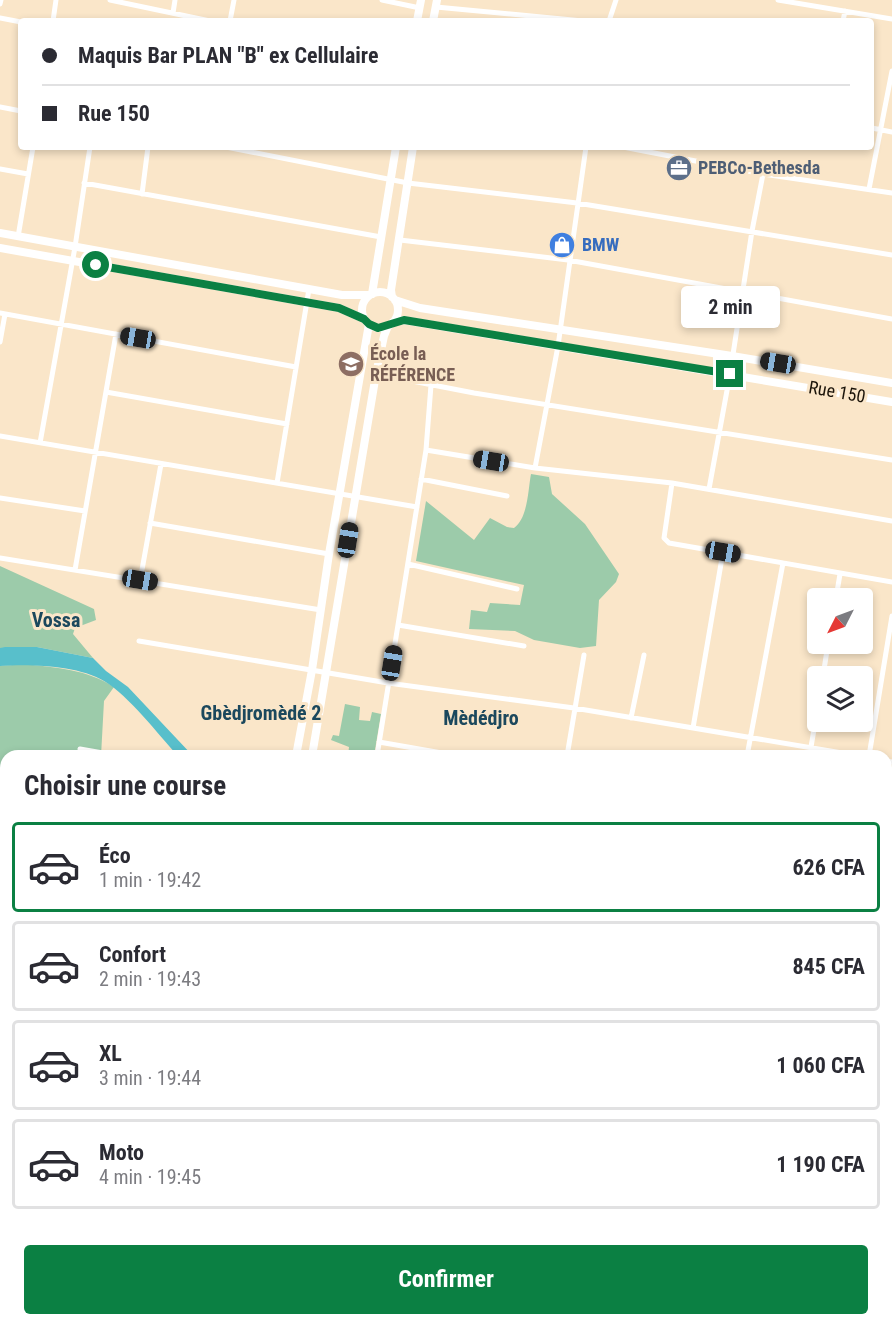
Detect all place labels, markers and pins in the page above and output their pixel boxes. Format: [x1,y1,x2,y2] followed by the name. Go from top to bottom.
[664,153,694,183] office icon: PEBCo-Bethesda
[698,157,820,178] place label: PEBCo-Bethesda
[547,230,577,260] shop icon: BMW
[582,234,620,255] place label: BMW
[370,343,455,385] place label: École la RÉFÉRENCE
[336,349,366,379] school or university icon: École la RÉFÉRENCE

